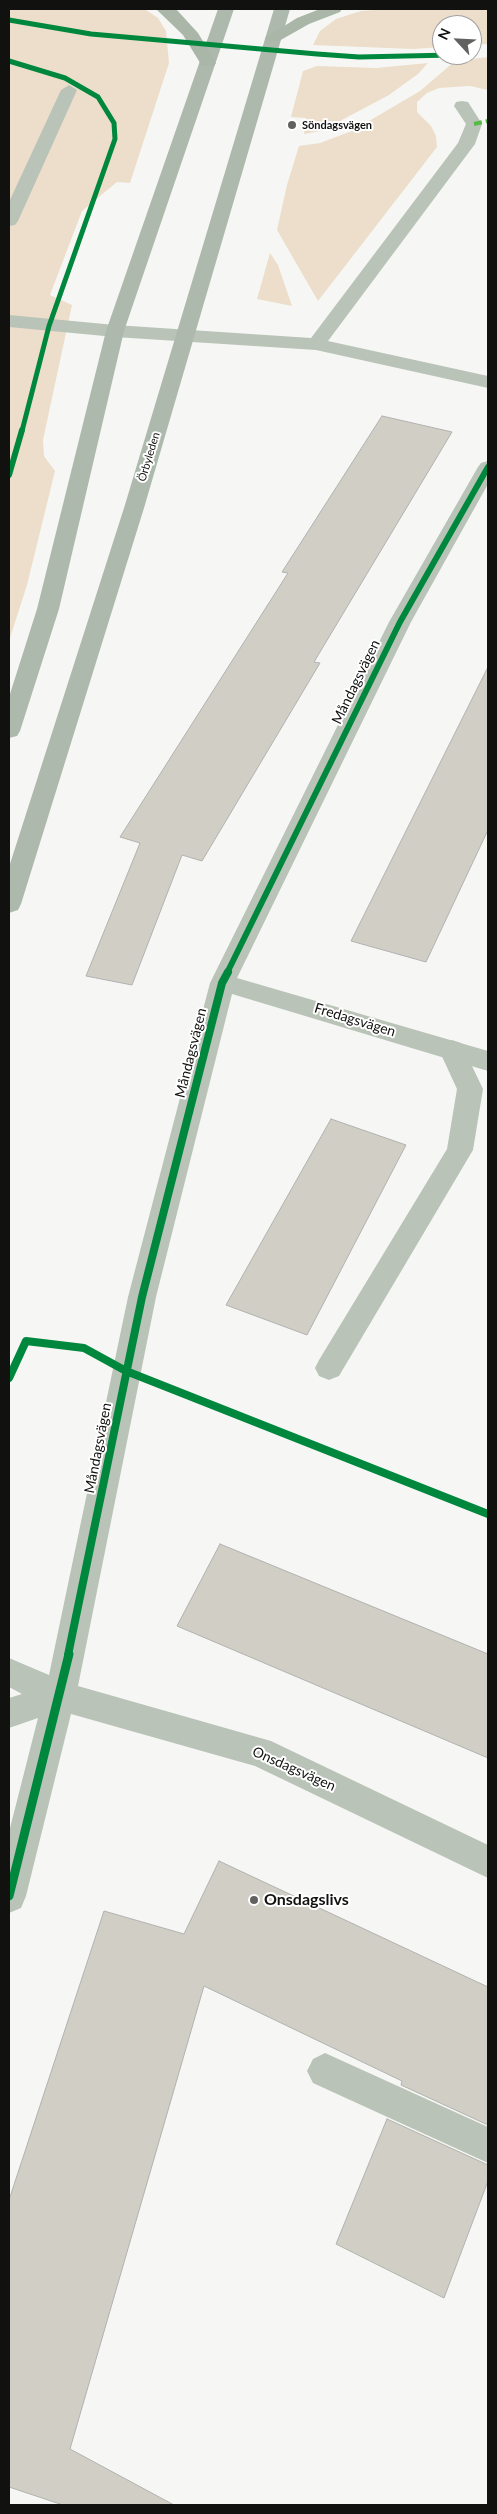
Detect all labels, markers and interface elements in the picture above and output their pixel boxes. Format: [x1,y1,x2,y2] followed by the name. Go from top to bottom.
[432,15,482,65] north arrow
[434,25,454,42] text: N
[302,118,372,132] place label: Söndagsvägen
[286,119,298,131] marker: Söndagsvägen
[135,431,163,483] street label: Örbyleden
[328,637,384,727] street label: Måndagsvägen
[312,1000,398,1040] street label: Fredagsvägen
[172,1006,210,1100] street label: Måndagsvägen
[81,1401,115,1495] street label: Måndagsvägen
[250,1743,338,1795] street label: Onsdagsvägen
[264,1890,349,1910] place label: Onsdagslivs
[248,1894,260,1906] marker: Onsdagslivs

